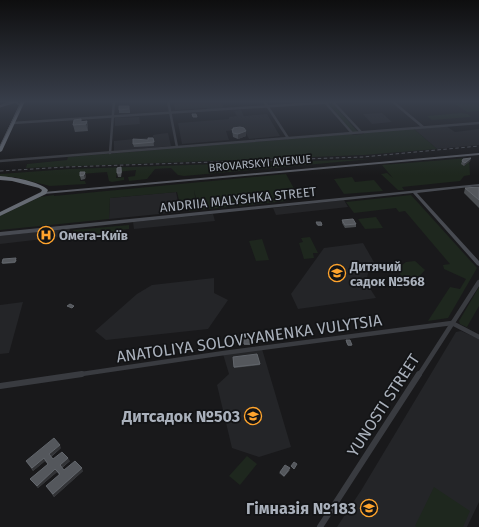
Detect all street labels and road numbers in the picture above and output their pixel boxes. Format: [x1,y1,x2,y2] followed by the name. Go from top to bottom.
[208,153,312,174] street label: BROVARSKYI AVENUE
[159,184,317,215] street label: ANDRIIA MALYSHKA STREET
[115,310,384,367] street label: ANATOLIYA SOLOV'YANENKA VULYTSIA
[343,350,424,460] street label: YUNOSTI STREET

